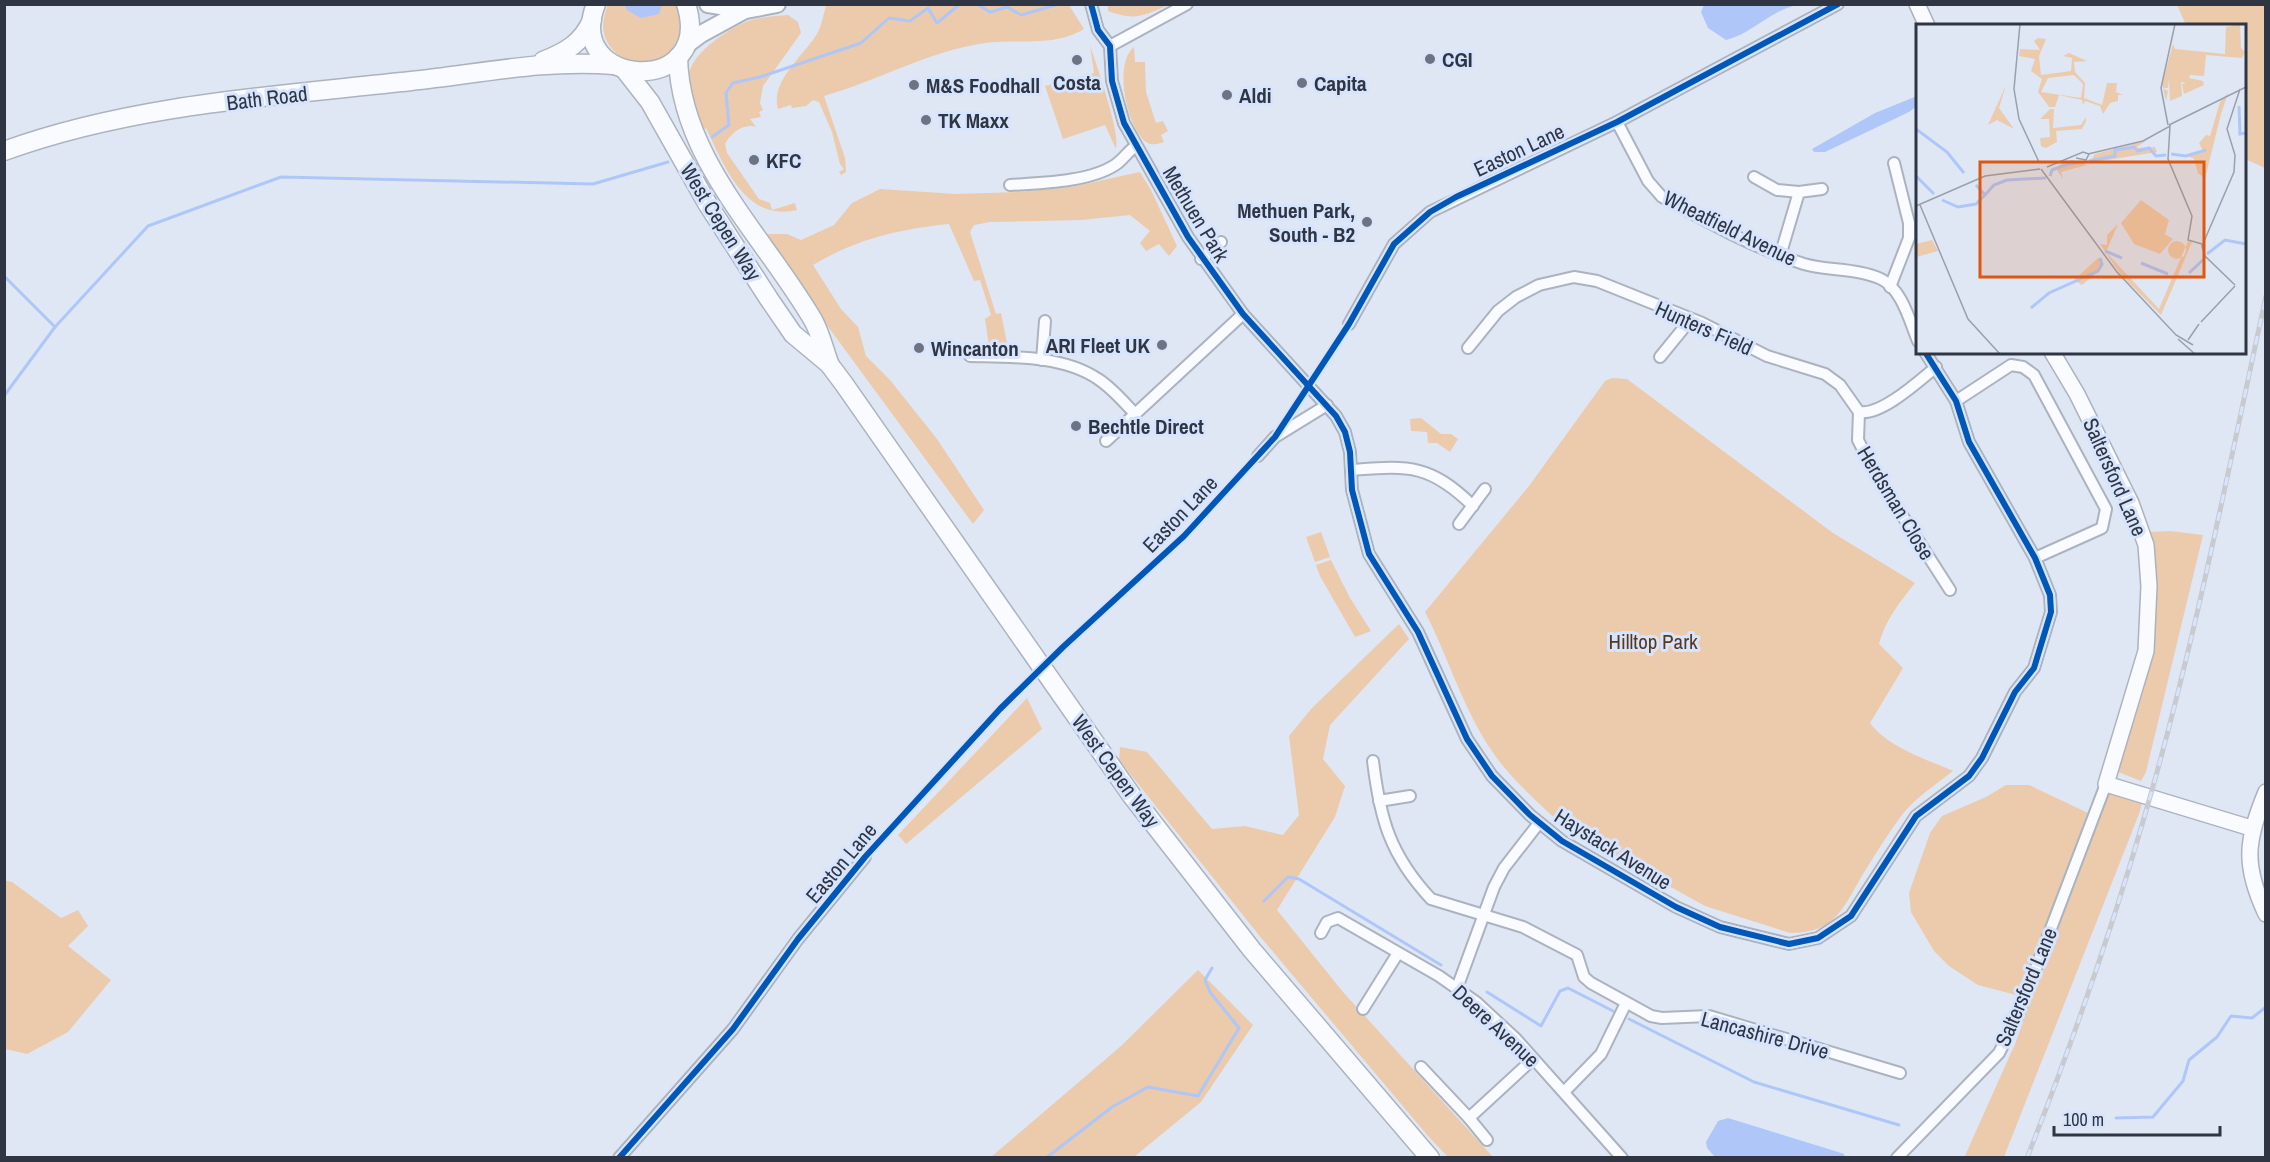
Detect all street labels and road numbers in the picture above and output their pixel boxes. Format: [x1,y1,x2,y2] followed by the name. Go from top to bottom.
[225,79,309,117] street label: Bath Road
[1469,116,1569,184] street label: Easton Lane
[673,158,769,286] street label: West Cepen Way
[1156,161,1236,268] street label: Methuen Park
[1659,183,1801,273] street label: Wheatfield Avenue
[1651,294,1757,362] street label: Hunters Field
[2076,413,2154,541] street label: Saltersford Lane
[1851,441,1941,565] street label: Herdsman Close
[1136,469,1224,559] street label: Easton Lane
[1065,709,1167,834] street label: West Cepen Way
[1549,802,1677,896] street label: Haystack Avenue
[799,817,883,909] street label: Easton Lane
[1988,923,2064,1051] street label: Saltersford Lane
[1446,978,1546,1074] street label: Deere Avenue
[1698,1004,1832,1066] street label: Lancashire Drive

